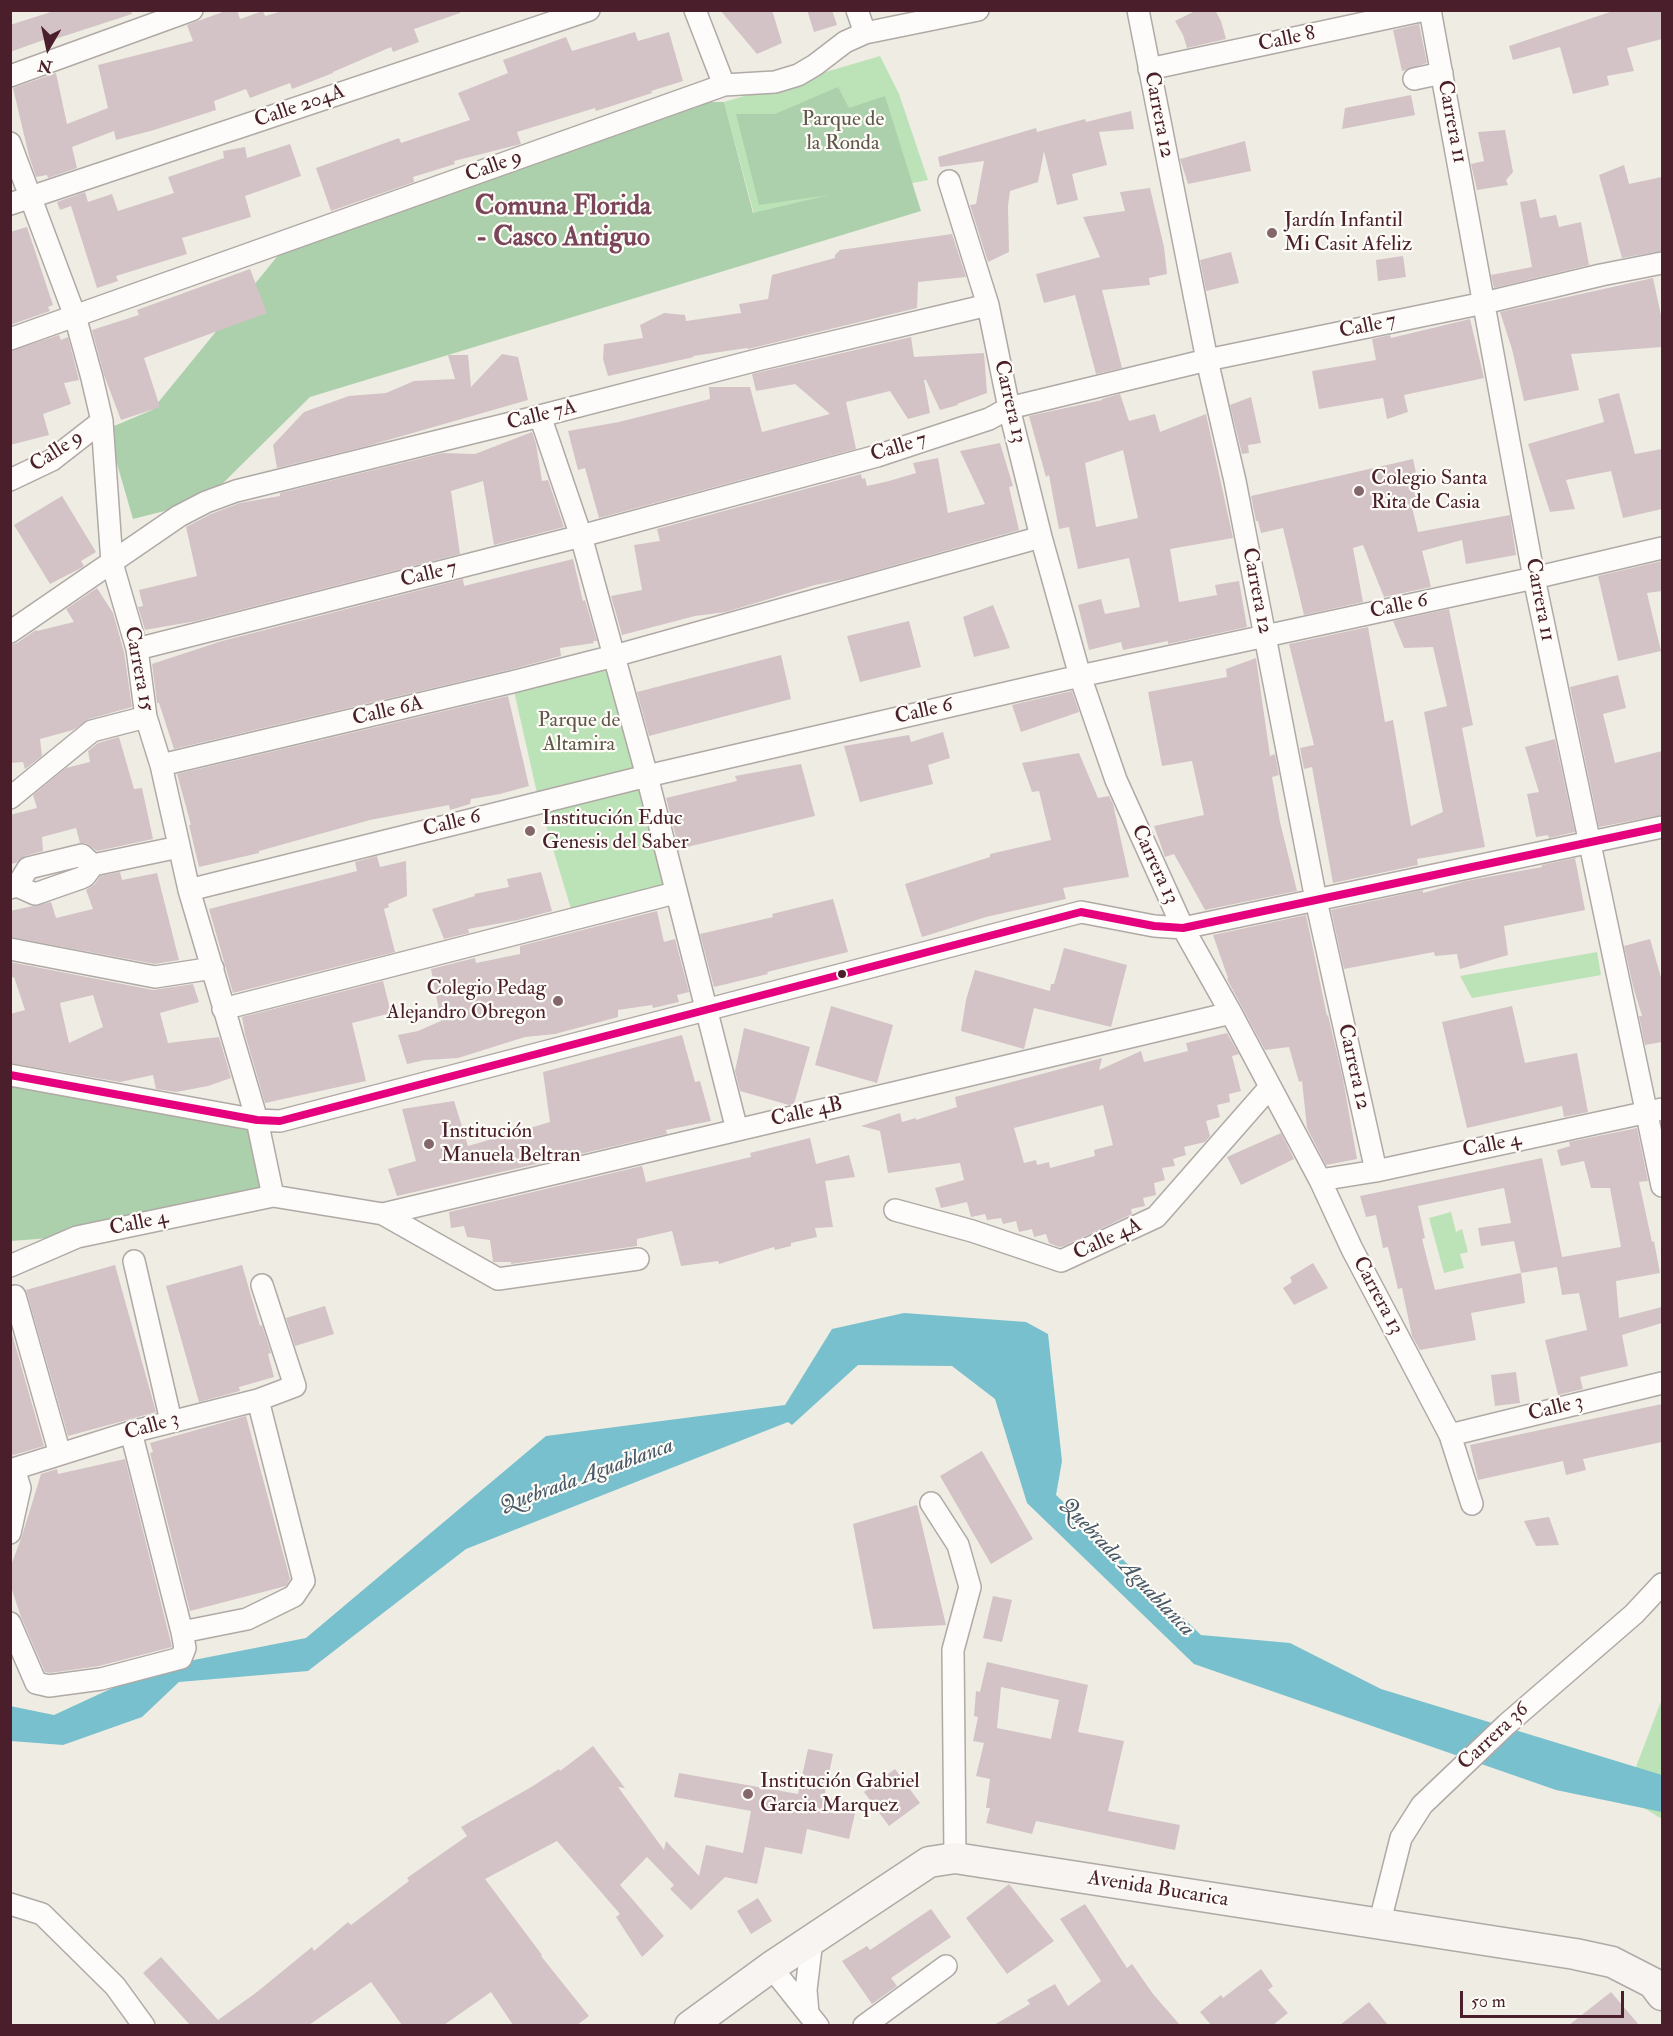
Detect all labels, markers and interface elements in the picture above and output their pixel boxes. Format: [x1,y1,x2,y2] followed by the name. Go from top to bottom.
[18,18,78,78] north arrow
[1256,22,1318,58] street label: Calle 8
[37,55,54,77] text: N
[1137,70,1179,160] street label: Carrera 12
[1431,78,1471,166] street label: Carrera 11
[252,80,348,134] street label: Calle 204A
[802,107,884,157] park label: Parque de la Ronda
[462,145,526,189] street label: Calle 9
[475,192,651,255] district label: Comuna Florida - Casco Antiguo
[1284,208,1412,258] place label: Jardín Infantil Mi Casit Afeliz
[1265,226,1279,240] marker: Jardín Infantil Mi Casit Afeliz
[1337,309,1399,345] street label: Calle 7
[987,358,1031,446] street label: Carrera 13
[505,395,579,437] street label: Calle 7A
[26,425,88,479] street label: Calle 9
[868,428,930,468] street label: Calle 7
[1371,466,1487,516] place label: Colegio Santa Rita de Casia
[1352,484,1366,498] marker: Colegio Santa Rita de Casia
[1235,546,1277,636] street label: Carrera 12
[398,556,460,594] street label: Calle 7
[1519,556,1559,644] street label: Carrera 11
[1368,589,1430,625] street label: Calle 6
[117,624,159,714] street label: Carrera 15
[350,692,426,732] street label: Calle 6A
[893,693,955,731] street label: Calle 6
[538,708,620,758] park label: Parque de Altamira
[421,805,483,843] street label: Calle 6
[542,806,689,856] place label: Institución Educ Genesis del Saber
[1125,821,1183,909] street label: Carrera 13
[523,824,537,838] marker: Institución Educ Genesis del Saber
[836,968,848,980] unlabelled marker
[387,976,546,1026] place label: Colegio Pedag Alejandro Obregon
[551,994,565,1008] marker: Colegio Pedag Alejandro Obregon
[1331,1022,1375,1112] street label: Carrera 12
[769,1093,845,1133] street label: Calle 4B
[441,1119,580,1169] place label: Institución Manuela Beltran
[1460,1128,1524,1164] street label: Calle 4
[422,1137,436,1151] marker: Institución Manuela Beltran
[107,1206,171,1242] street label: Calle 4
[1070,1213,1146,1267] street label: Calle 4A
[1346,1253,1408,1339] street label: Carrera 13
[1526,1390,1586,1428] street label: Calle 3
[122,1407,182,1447] street label: Calle 3
[497,1433,677,1521] water label: Quebrada Aguablanca
[1053,1493,1199,1643] water label: Quebrada Aguablanca
[1453,1698,1535,1776] street label: Carrera 36
[760,1769,920,1819] place label: Institución Gabriel Garcia Marquez
[741,1787,755,1801] marker: Institución Gabriel Garcia Marquez
[1086,1866,1230,1914] street label: Avenida Bucarica
[1463,1979,1626,2017] scale bar
[1471,1990,1506,2013] text: 50 m

